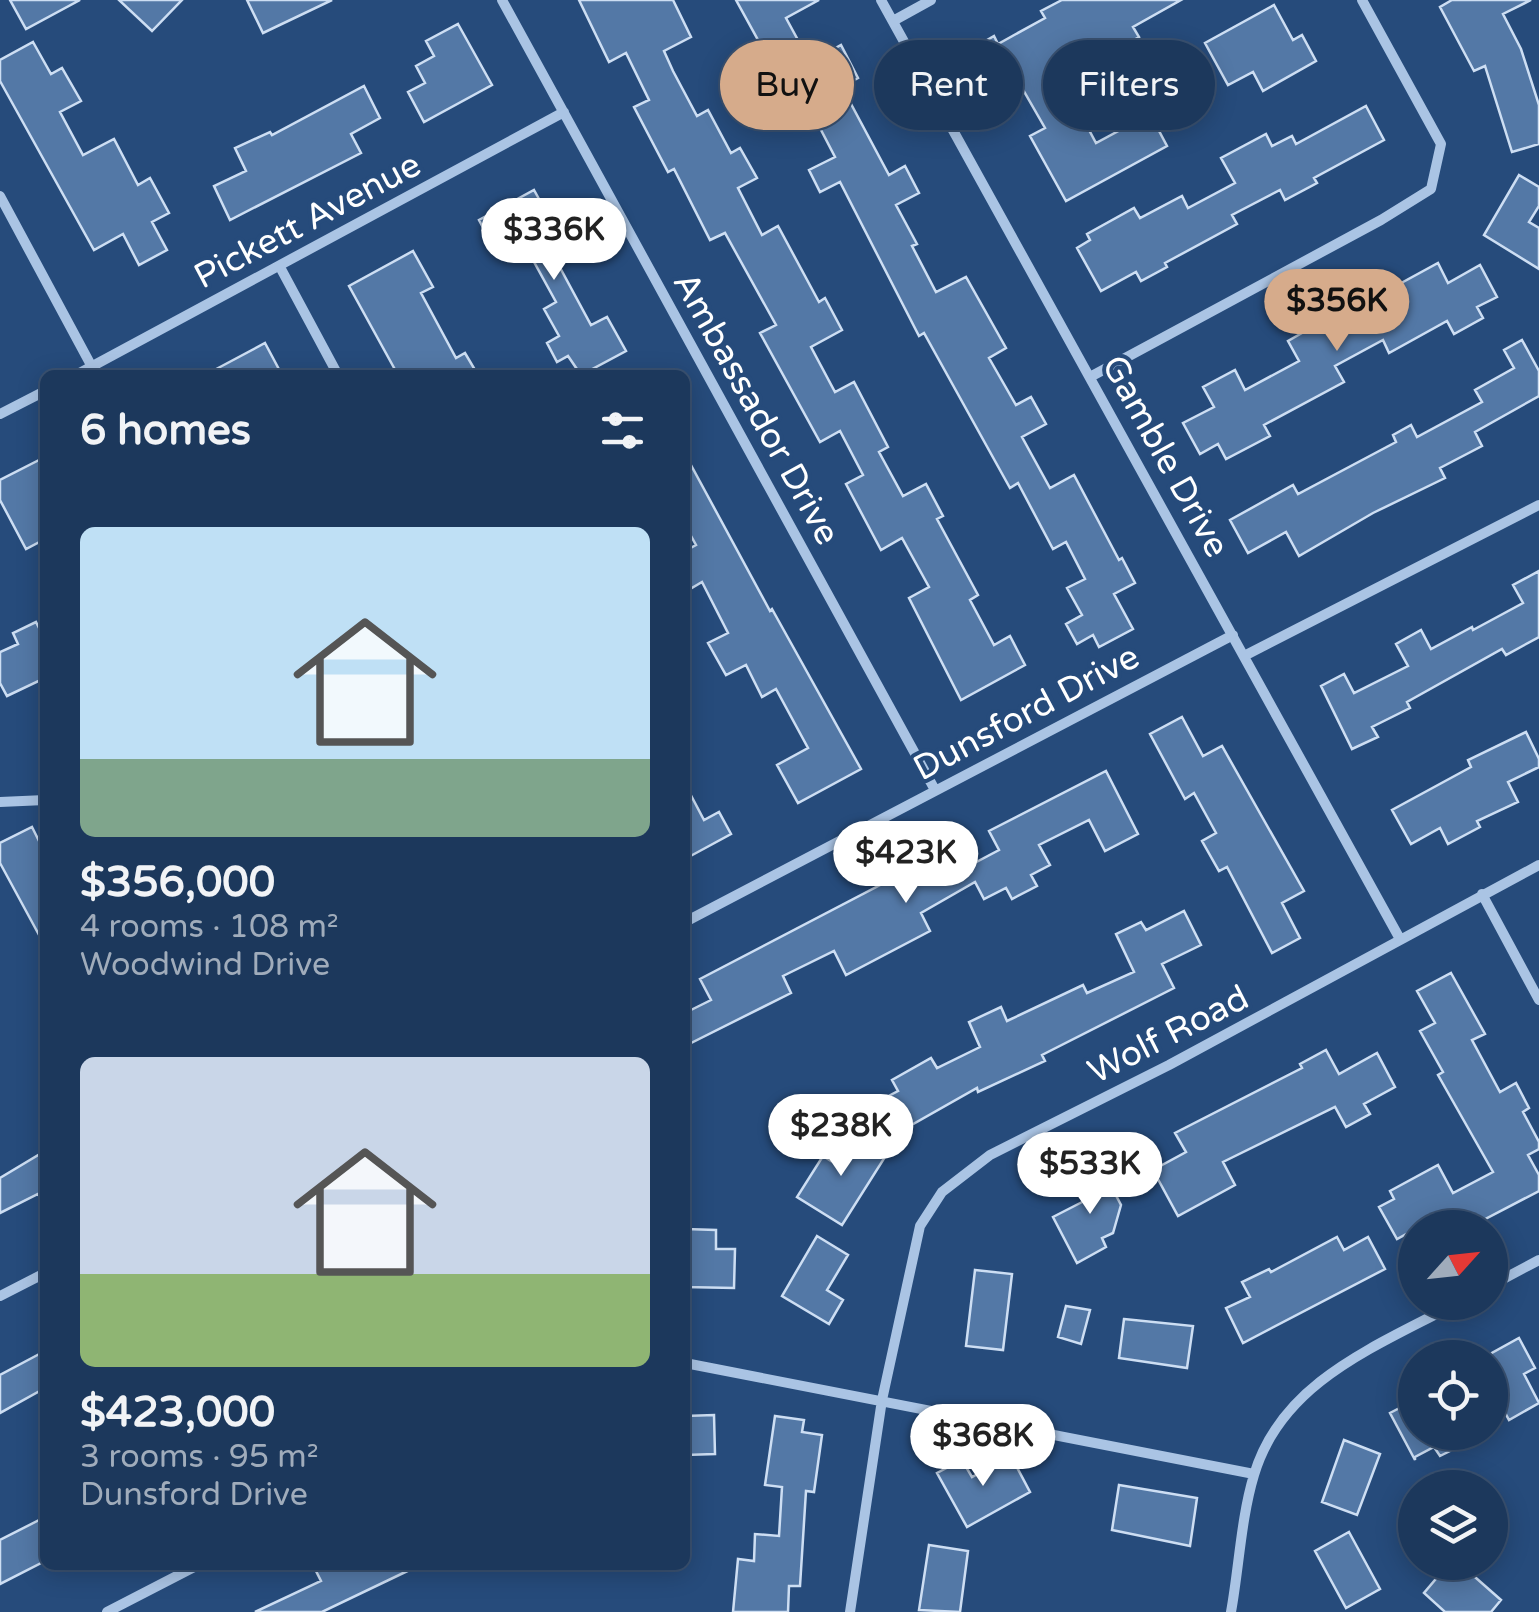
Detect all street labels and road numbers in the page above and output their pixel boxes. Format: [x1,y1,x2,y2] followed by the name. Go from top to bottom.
[187,144,428,298] street label: Pickett Avenue
[664,265,848,552] street label: Ambassador Drive
[1092,348,1238,565] street label: Gamble Drive
[907,636,1146,790] street label: Dunsford Drive
[1081,977,1256,1093] street label: Wolf Road

